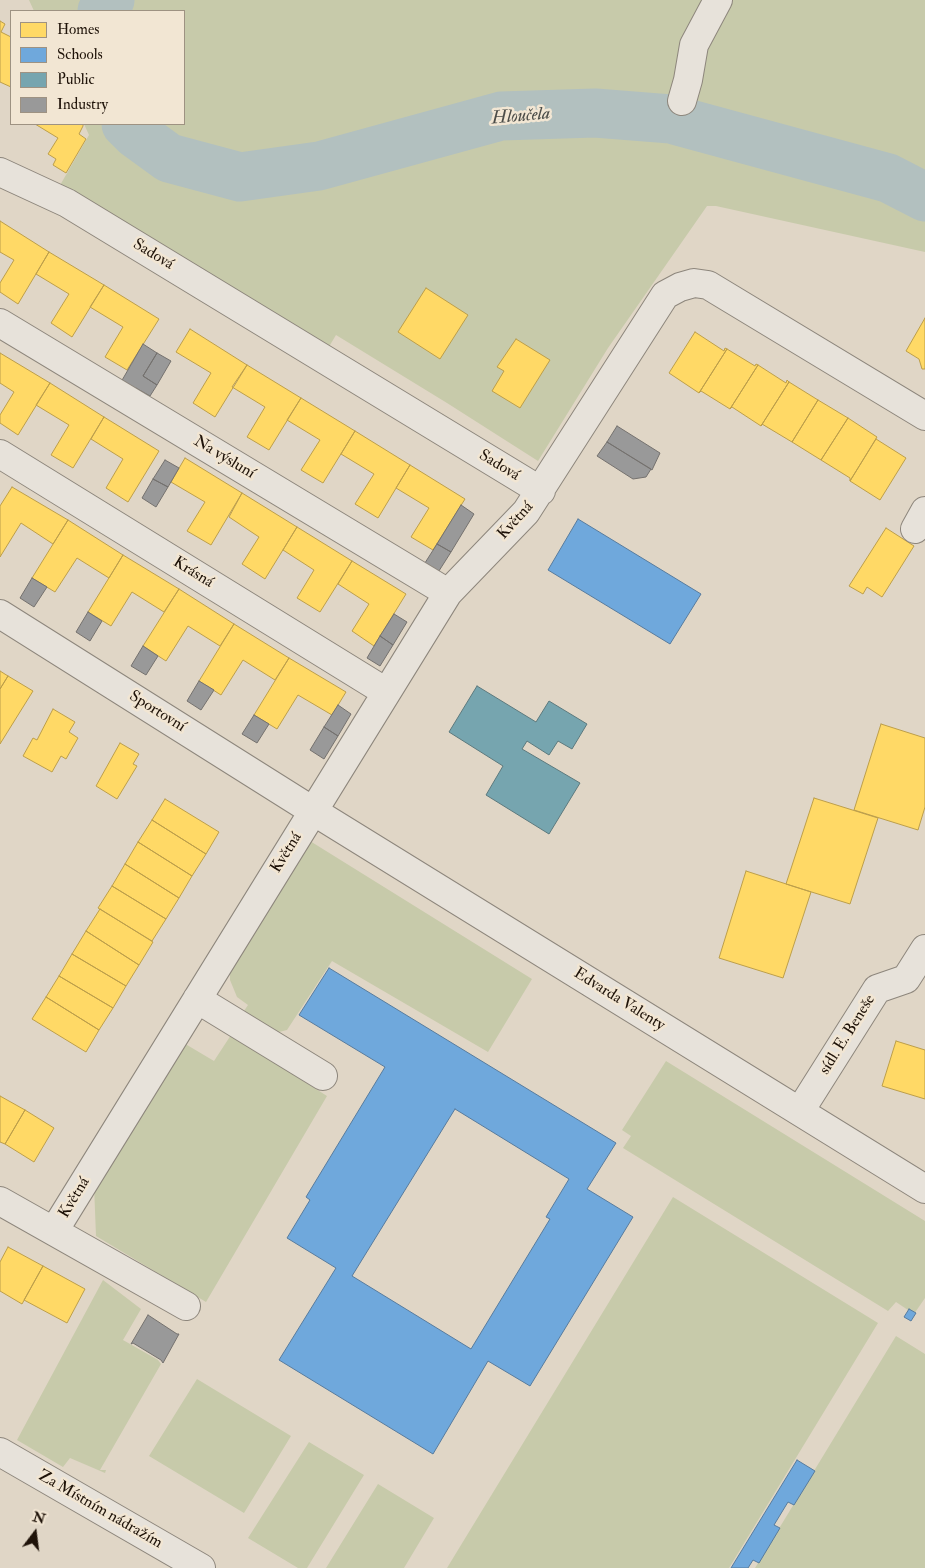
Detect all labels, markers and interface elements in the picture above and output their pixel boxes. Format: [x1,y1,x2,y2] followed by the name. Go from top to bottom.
[10,10,185,125] legend
[57,20,99,39] text: Homes
[57,45,103,64] text: Schools
[57,70,95,89] text: Public
[57,95,108,114] text: Industry
[491,104,551,130] water label: Hloučela
[129,235,177,275] street label: Sadová
[190,432,258,484] street label: Na výsluní
[475,446,523,486] street label: Sadová
[494,498,538,544] street label: Květná
[169,553,217,593] street label: Krásná
[125,687,189,737] street label: Sportovní
[267,829,307,877] street label: Květná
[570,964,668,1036] street label: Edvarda Valenty
[816,992,880,1078] street label: sídl. E. Beneše
[55,1174,95,1222] street label: Květná
[34,1467,166,1553] street label: Za Místním nádražím
[10,1508,60,1558] north arrow
[31,1508,47,1528] text: N

